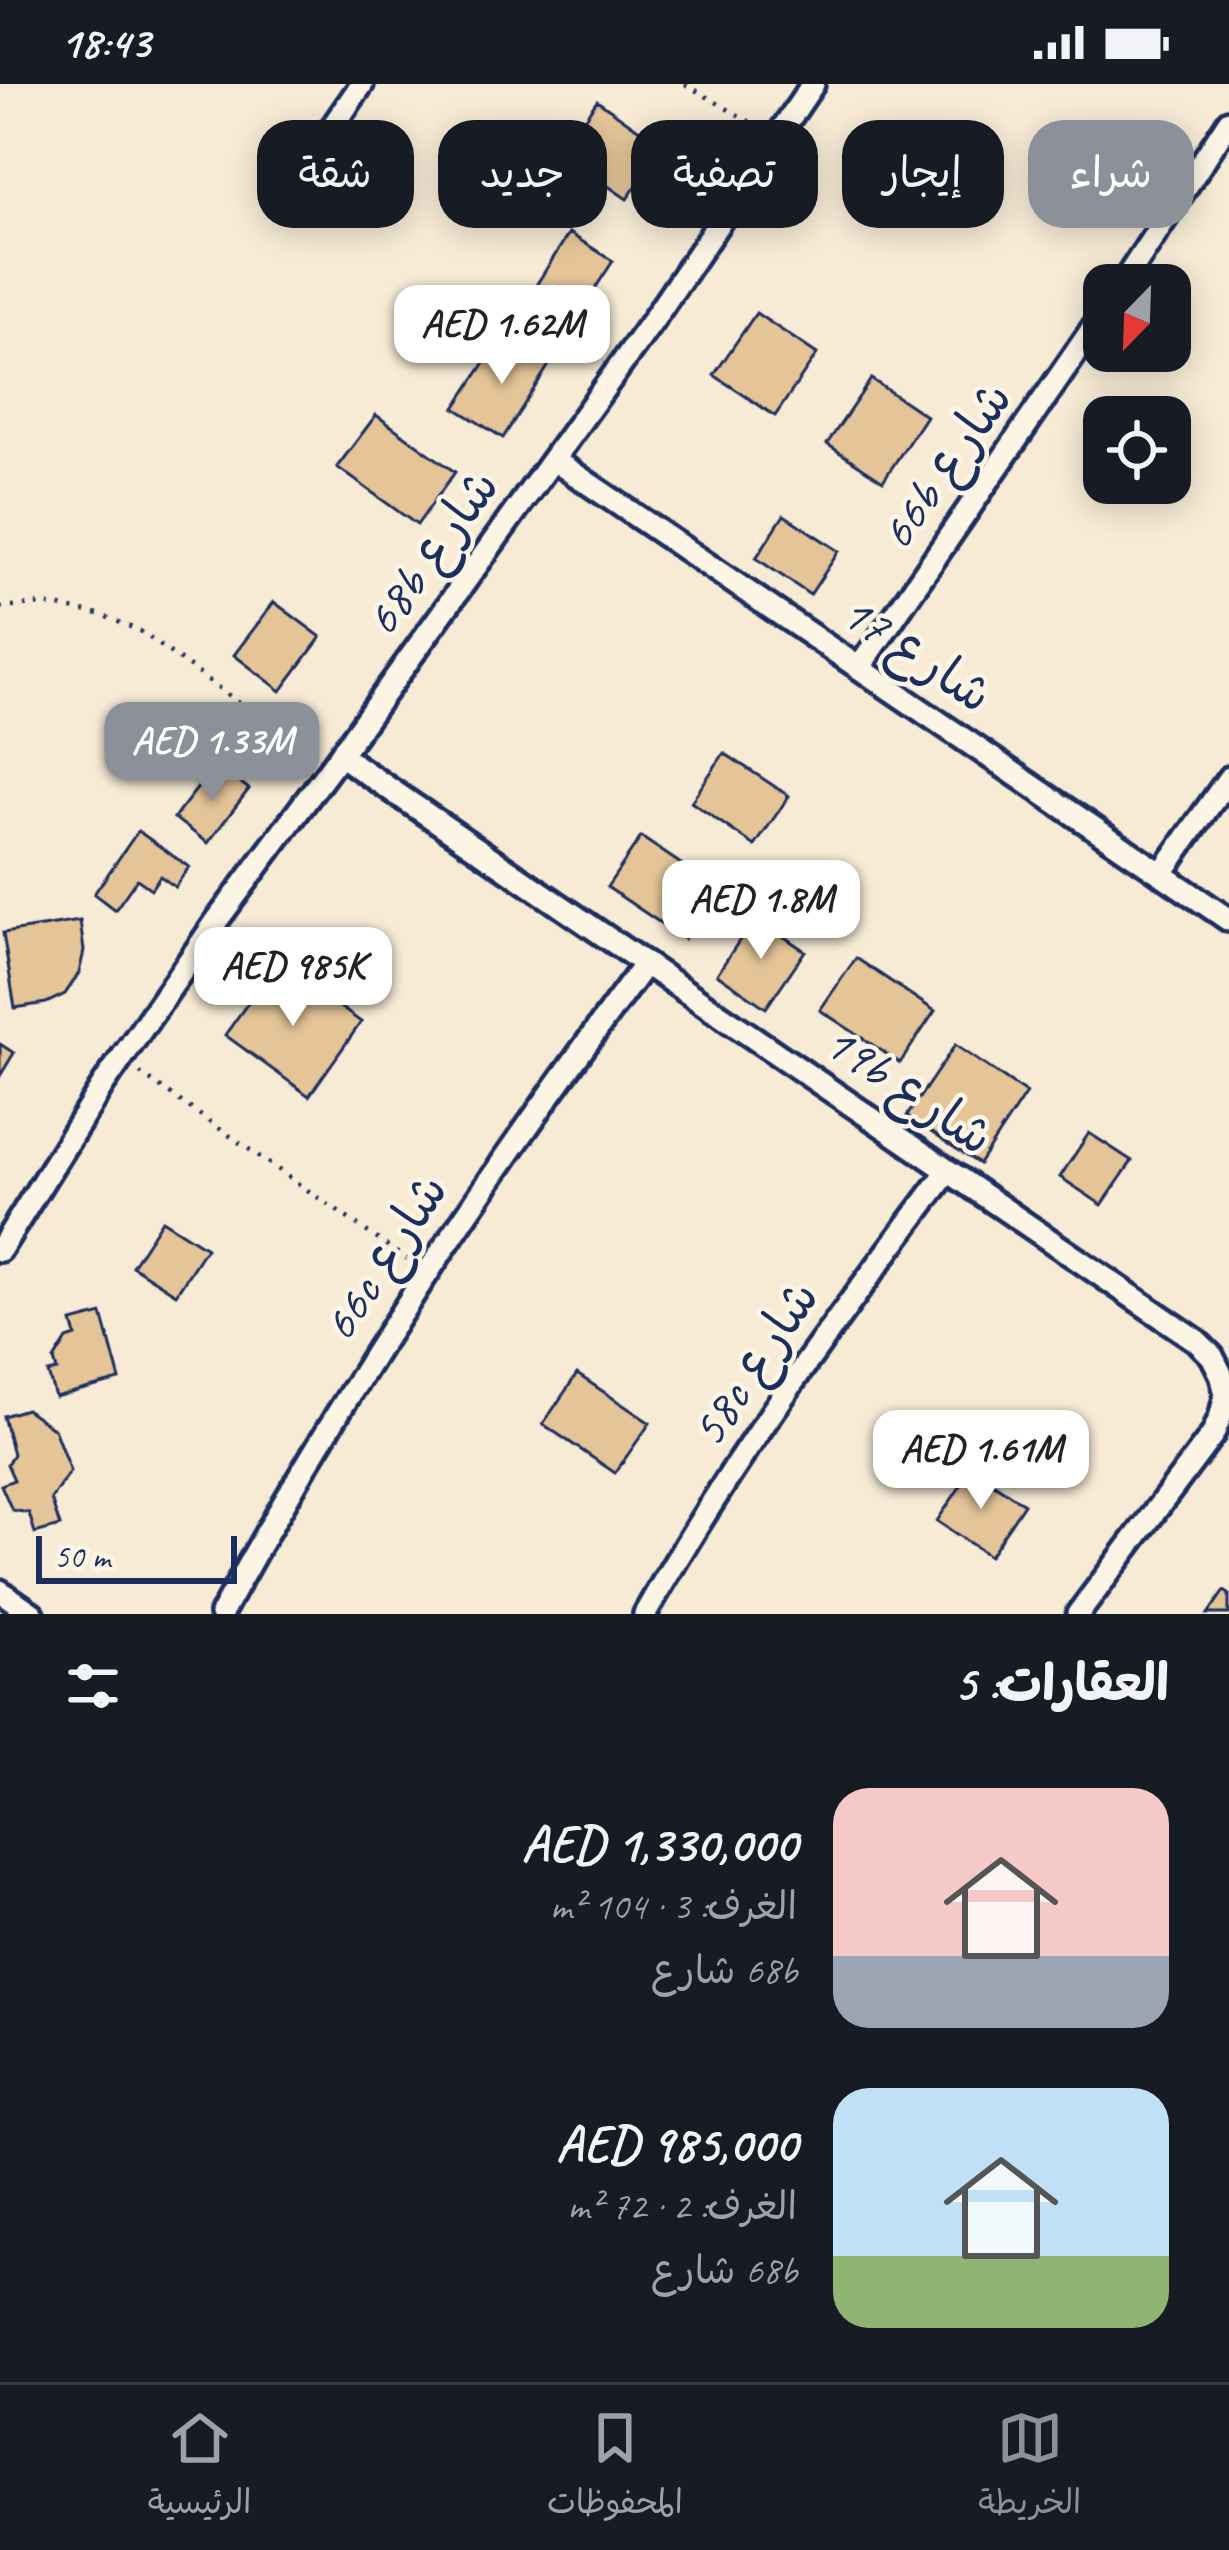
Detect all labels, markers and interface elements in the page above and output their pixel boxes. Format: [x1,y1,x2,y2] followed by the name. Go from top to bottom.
[60,14,150,71] text: 18:43
[257,120,414,228] chip: شقة
[438,120,607,228] chip: جديد
[631,120,818,228] chip: تصفية
[842,120,1004,228] chip: إيجار
[1028,120,1194,228] chip: شراء
[1083,264,1191,372] north arrow
[1083,264,1191,504] map controls
[365,285,639,387] pin: AED 1.62M
[421,299,583,348] text: AED 1.62M
[864,368,1028,563] street label: 66b شارع
[1083,396,1191,504] button: locate
[349,456,515,650] street label: 68b شارع
[828,579,1005,729] street label: شارع 17
[75,702,349,804] pin: AED 1.33M
[131,716,293,765] text: AED 1.33M
[637,860,885,962] pin: AED 1.8M
[689,874,833,923] text: AED 1.8M
[169,927,417,1029] pin: AED 985K
[221,941,365,990] text: AED 985K
[810,1009,1006,1171] street label: 19b شارع
[306,1161,464,1354] street label: 66c شارع
[675,1268,835,1460] street label: 58c شارع
[844,1410,1118,1512] pin: AED 1.61M
[900,1424,1062,1473] text: AED 1.61M
[36,1530,237,1583] scale bar
[54,1536,110,1578] text: 50 m
[954,1651,1169,1715] text: العقارات: 5
[60,1653,126,1719] icon: filters
[521,1812,797,1876] text: AED 1,330,000
[929,1836,1073,1980] icon: home
[550,1882,797,1931] text: الغرف: 3 · 104 m²
[651,1946,797,1995] text: 68b شارع
[556,2112,797,2176] text: AED 985,000
[929,2136,1073,2280] icon: home
[567,2182,797,2231] text: الغرف: 2 · 72 m²
[651,2246,797,2295] text: 68b شارع
[148,2405,251,2531] tab: الرئيسية
[547,2405,683,2531] tab: المحفوظات
[978,2405,1081,2531] tab: الخريطة

